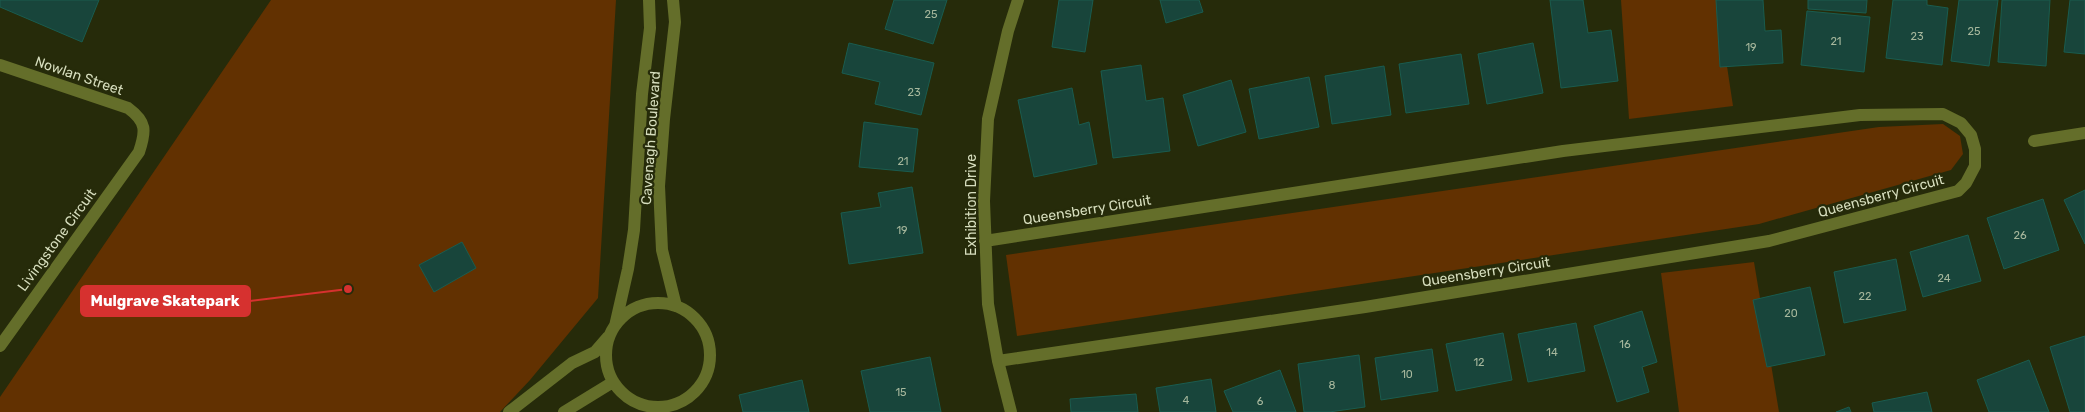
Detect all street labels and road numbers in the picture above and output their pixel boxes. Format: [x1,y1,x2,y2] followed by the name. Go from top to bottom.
[33,53,126,99] street label: Nowlan Street
[638,70,664,206] street label: Cavenagh Boulevard
[963,154,980,256] street label: Exhibition Drive
[1816,171,1946,221] street label: Queensberry Circuit
[14,185,100,295] street label: Livingstone Circuit
[1022,191,1153,229] street label: Queensberry Circuit
[1421,253,1552,291] street label: Queensberry Circuit

